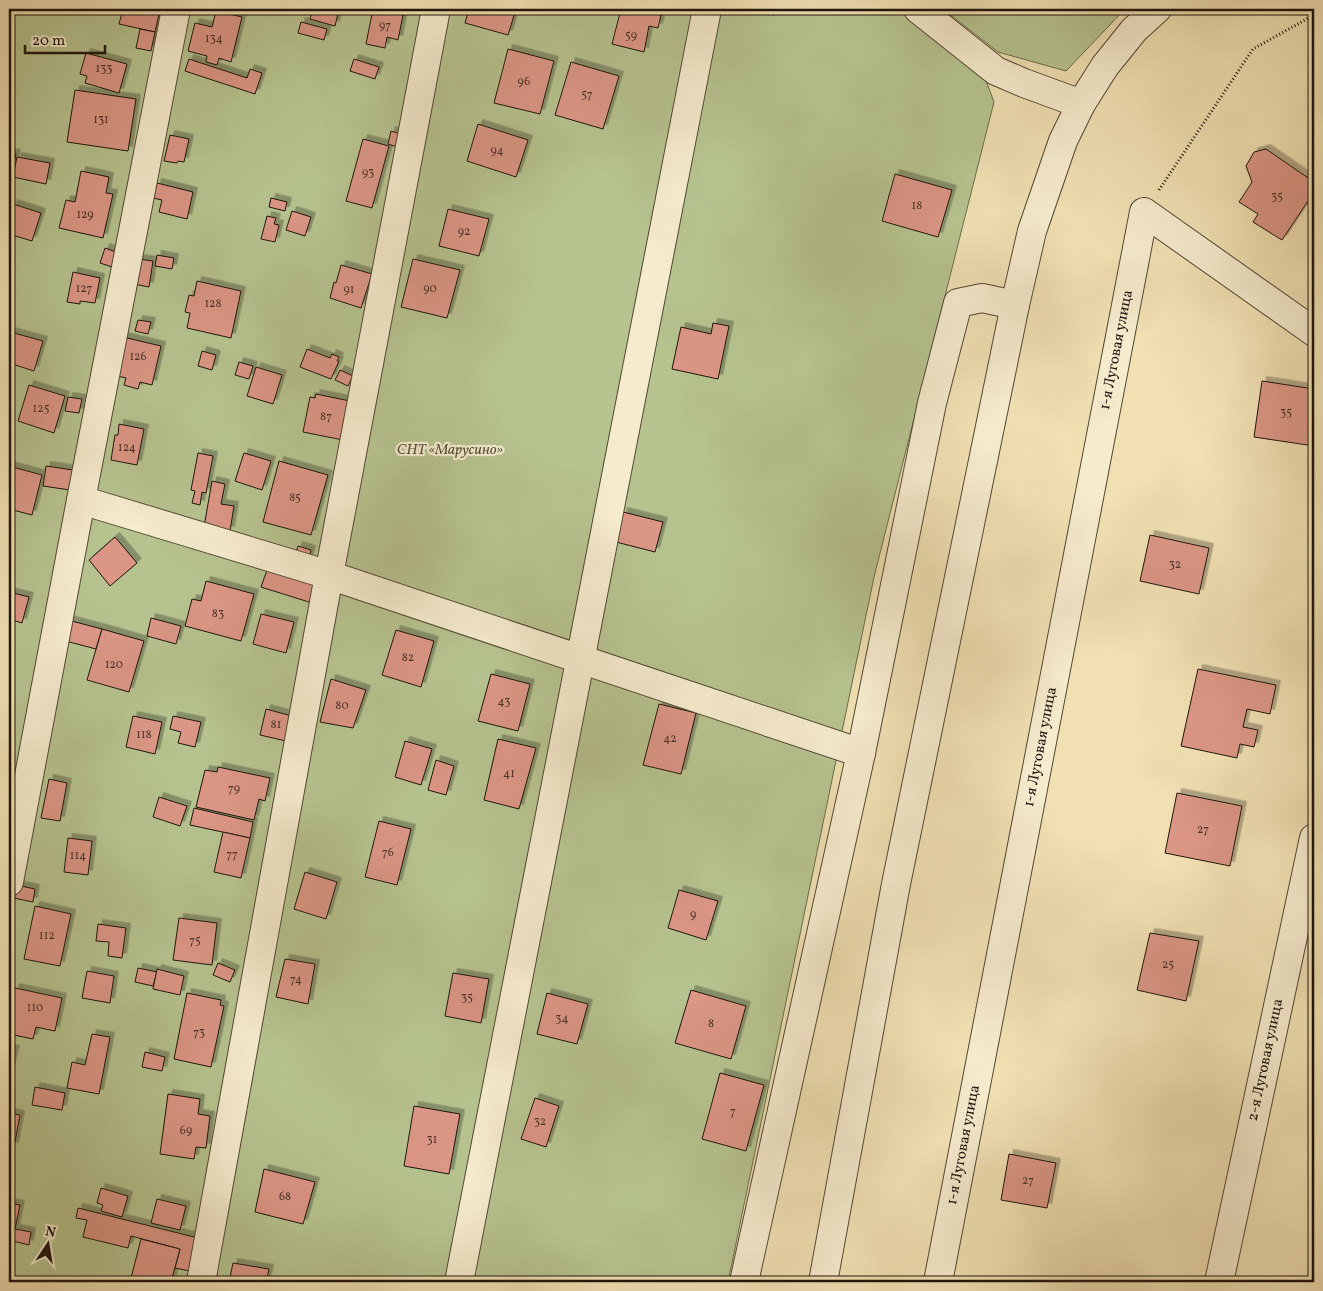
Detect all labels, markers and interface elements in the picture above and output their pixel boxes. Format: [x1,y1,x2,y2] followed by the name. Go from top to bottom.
[379,18,391,34] house number: 97
[25,22,105,54] scale bar
[625,28,637,44] house number: 59
[32,31,65,52] text: 20 m
[205,31,223,47] house number: 134
[96,61,112,77] house number: 133
[518,74,530,90] house number: 96
[581,87,593,103] house number: 57
[93,112,109,128] house number: 131
[490,143,504,159] house number: 94
[362,165,374,181] house number: 93
[1271,189,1283,205] house number: 35
[912,198,922,214] house number: 18
[76,207,94,223] house number: 129
[458,224,470,240] house number: 92
[76,281,92,297] house number: 127
[423,281,437,297] house number: 90
[344,282,354,298] house number: 91
[1095,288,1139,412] street label: 1-я Луговая улица
[204,296,222,312] house number: 128
[129,349,147,365] house number: 126
[33,401,50,417] house number: 125
[1280,405,1292,421] house number: 35
[320,409,332,425] house number: 87
[118,440,136,456] house number: 124
[397,440,504,461] park label: СНТ «Марусино»
[289,490,301,506] house number: 85
[1169,557,1181,573] house number: 32
[212,606,224,622] house number: 83
[402,650,414,666] house number: 82
[105,657,123,673] house number: 120
[1019,685,1063,809] street label: 1-я Луговая улица
[498,694,510,710] house number: 43
[335,698,349,714] house number: 80
[271,717,281,733] house number: 81
[136,727,152,743] house number: 118
[663,731,677,747] house number: 42
[503,766,515,782] house number: 41
[228,781,240,797] house number: 79
[1197,822,1209,838] house number: 27
[382,845,394,861] house number: 76
[226,847,238,863] house number: 77
[70,848,86,864] house number: 114
[690,907,696,923] house number: 9
[39,928,55,944] house number: 112
[189,933,201,949] house number: 75
[1162,957,1174,973] house number: 25
[290,972,302,988] house number: 74
[461,990,473,1006] house number: 35
[1243,997,1289,1123] street label: 2-я Луговая улица
[27,1000,43,1016] house number: 110
[555,1011,569,1027] house number: 34
[708,1016,714,1032] house number: 8
[193,1025,205,1041] house number: 73
[942,1083,986,1207] street label: 1-я Луговая улица
[730,1104,736,1120] house number: 7
[534,1114,546,1130] house number: 32
[180,1123,192,1139] house number: 69
[427,1132,437,1148] house number: 31
[1022,1173,1034,1189] house number: 27
[279,1189,291,1205] house number: 68
[22,1218,72,1268] north arrow
[43,1222,57,1243] text: N

